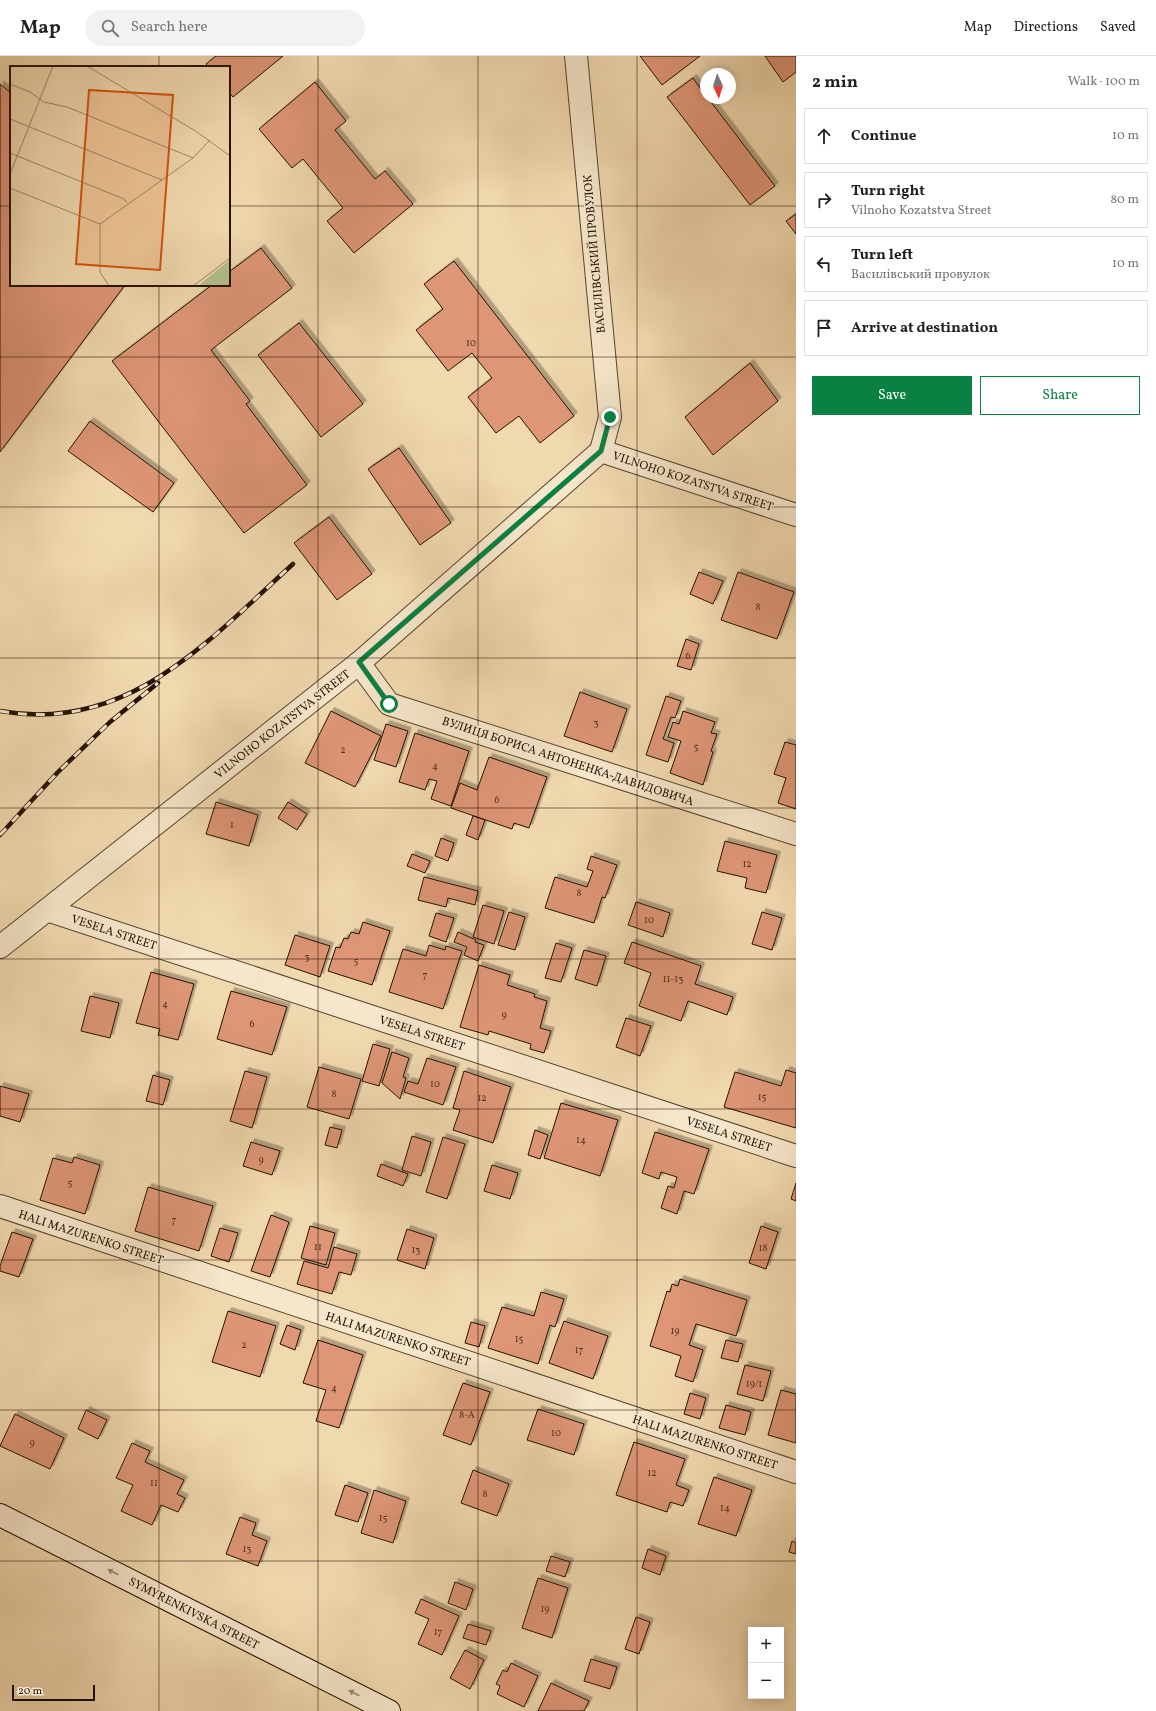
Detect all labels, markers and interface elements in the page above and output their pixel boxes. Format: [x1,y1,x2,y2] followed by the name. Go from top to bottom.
[85,10,365,46] search box
[20,15,61,41] text: Map
[99,17,121,39] icon: search
[131,17,208,38] text: Search here
[964,18,992,37] text: Map
[1014,18,1078,37] text: Directions
[1100,18,1136,37] text: Saved
[10,66,230,286] inset map
[700,68,736,104] north arrow
[812,71,858,94] text: 2 min
[1068,73,1140,91] text: Walk · 100 m
[813,125,835,147] icon: ahead
[851,126,916,147] text: Continue
[1112,127,1139,145] text: 10 m
[579,174,610,334] street label: ВАСИЛІВСЬКИЙ ПРОВУЛОК
[851,181,925,202] text: Turn right
[813,189,835,211] icon: right
[1110,191,1139,209] text: 80 m
[851,202,992,220] text: Vilnoho Kozatstva Street
[851,245,913,266] text: Turn left
[813,253,835,275] icon: left
[1112,255,1139,273] text: 10 m
[851,266,990,284] text: Василівський провулок
[813,317,835,339] icon: arrive
[851,318,998,339] text: Arrive at destination
[466,336,476,350] house number: 10
[812,376,972,415] button: Save
[980,376,1140,415] button: Share
[601,408,619,426] route end
[610,448,775,516] street label: VILNOHO KOZATSTVA STREET
[755,600,761,614] house number: 8
[685,649,691,663] house number: 6
[211,667,354,783] street label: VILNOHO KOZATSTVA STREET
[380,695,398,713] route start
[440,714,696,810] street label: ВУЛИЦЯ БОРИСА АНТОНЕНКА-ДАВИДОВИЧА
[593,716,599,730] house number: 3
[694,740,699,754] house number: 5
[340,743,346,757] house number: 2
[432,759,438,773] house number: 4
[494,793,500,807] house number: 6
[230,818,234,832] house number: 1
[742,857,752,871] house number: 12
[576,886,582,900] house number: 8
[69,912,159,954] street label: VESELA STREET
[644,913,654,927] house number: 10
[304,950,310,964] house number: 3
[354,954,359,968] house number: 5
[423,968,428,982] house number: 7
[663,972,683,986] house number: 11-13
[162,997,168,1011] house number: 4
[501,1008,507,1022] house number: 9
[377,1013,467,1055] street label: VESELA STREET
[249,1017,255,1031] house number: 6
[430,1077,440,1091] house number: 10
[331,1087,337,1101] house number: 8
[758,1090,767,1104] house number: 15
[477,1091,487,1105] house number: 12
[684,1114,774,1156] street label: VESELA STREET
[576,1133,586,1147] house number: 14
[258,1153,264,1167] house number: 9
[68,1176,73,1190] house number: 5
[16,1207,165,1269] street label: HALI MAZURENKO STREET
[172,1213,177,1227] house number: 7
[314,1240,322,1254] house number: 11
[759,1241,767,1255] house number: 18
[411,1243,421,1257] house number: 13
[323,1309,472,1371] street label: HALI MAZURENKO STREET
[670,1324,680,1338] house number: 19
[515,1332,524,1346] house number: 15
[241,1338,247,1352] house number: 2
[575,1343,584,1357] house number: 17
[746,1377,762,1391] house number: 19/1
[331,1381,337,1395] house number: 4
[459,1408,475,1422] house number: 8-А
[630,1412,779,1474] street label: HALI MAZURENKO STREET
[551,1426,561,1440] house number: 10
[29,1436,35,1450] house number: 9
[647,1466,657,1480] house number: 12
[150,1476,158,1490] house number: 11
[482,1487,488,1501] house number: 8
[720,1501,730,1515] house number: 14
[379,1511,388,1525] house number: 15
[242,1542,252,1556] house number: 13
[107,1569,119,1575] one-way arrow
[126,1574,262,1654] street label: SYMYRENKIVSKA STREET
[540,1602,550,1616] house number: 19
[434,1625,443,1639] house number: 17
[748,1627,784,1699] map controls
[748,1627,784,1663] button: +
[748,1663,784,1699] button: −
[12,1683,95,1702] scale bar
[18,1684,42,1699] text: 20 m
[349,1690,360,1697] one-way arrow

